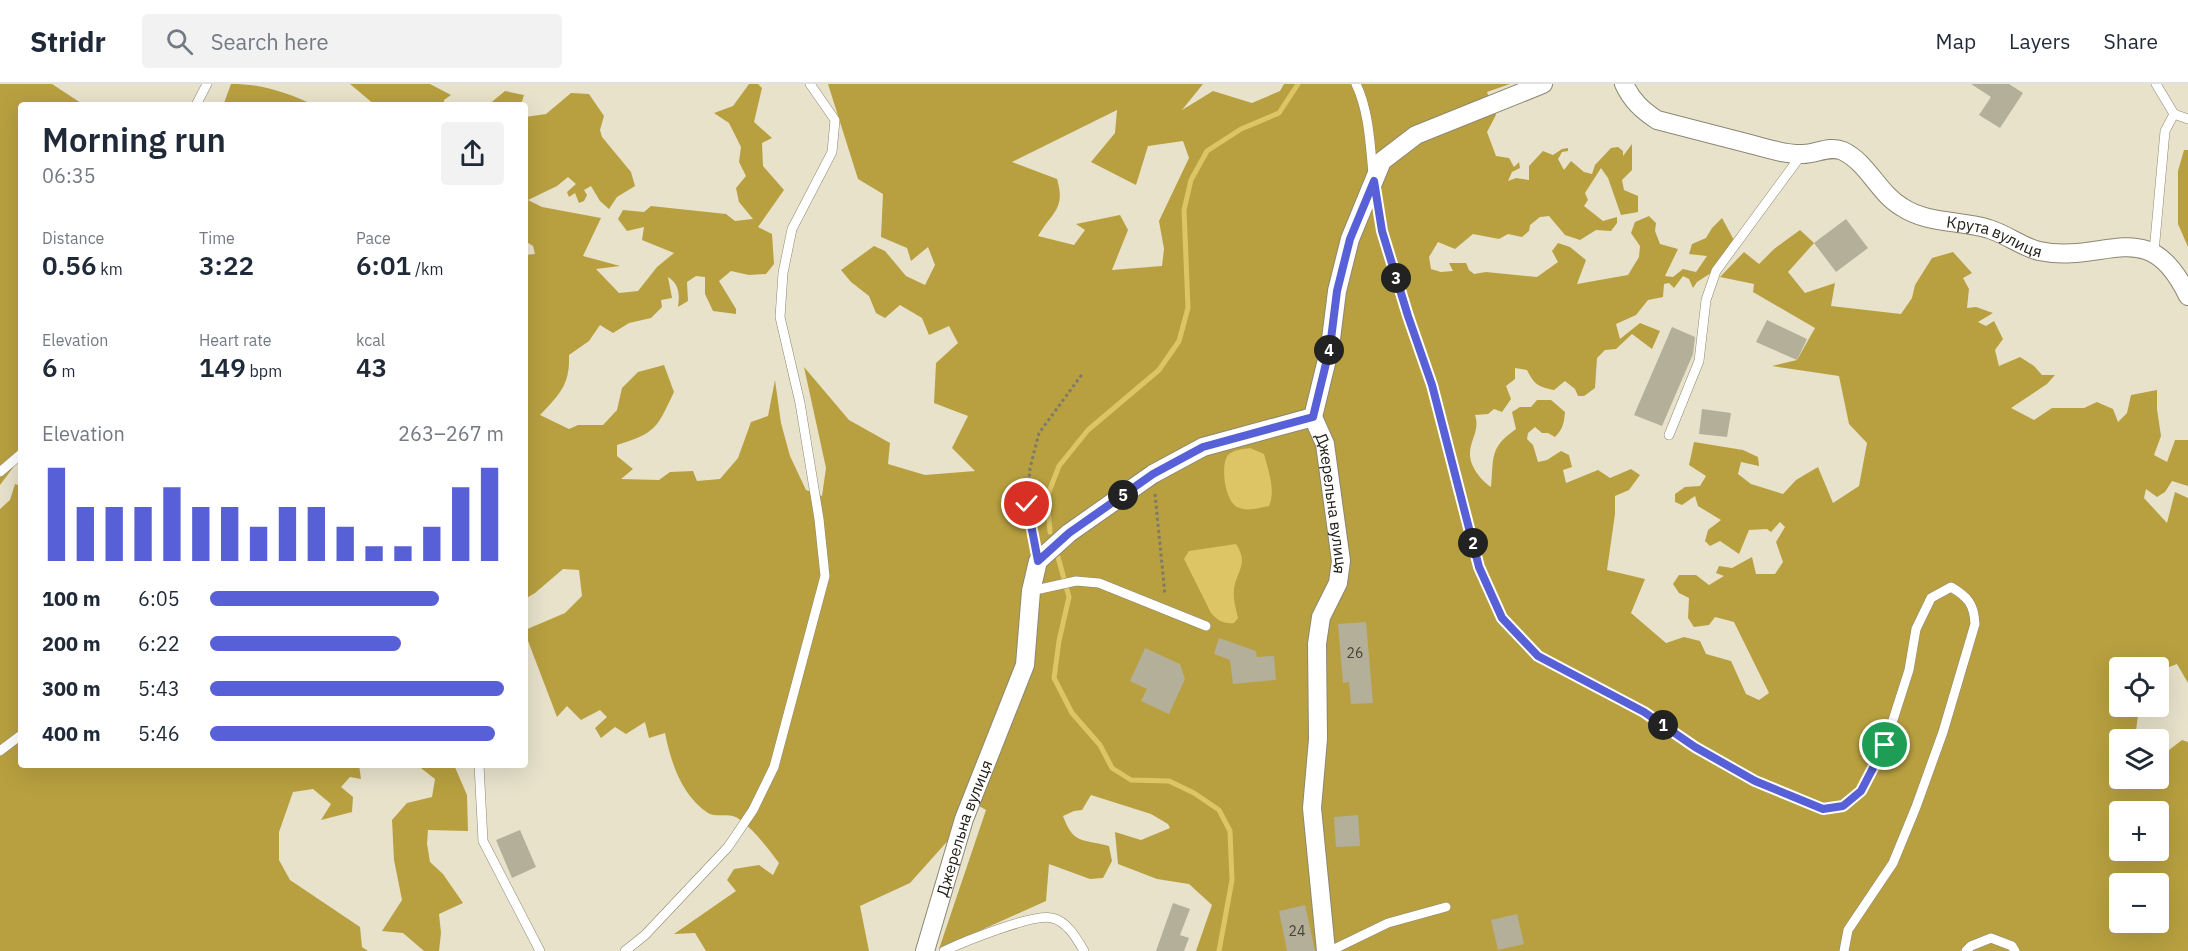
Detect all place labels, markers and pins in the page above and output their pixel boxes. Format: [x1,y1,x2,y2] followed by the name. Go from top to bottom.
[1381,263,1411,293] pin: 3
[1314,335,1344,365] pin: 4
[1001,478,1052,529] pin
[1108,480,1138,510] pin: 5
[1458,528,1488,558] pin: 2
[1648,710,1678,740] pin: 1
[1859,719,1910,770] pin

